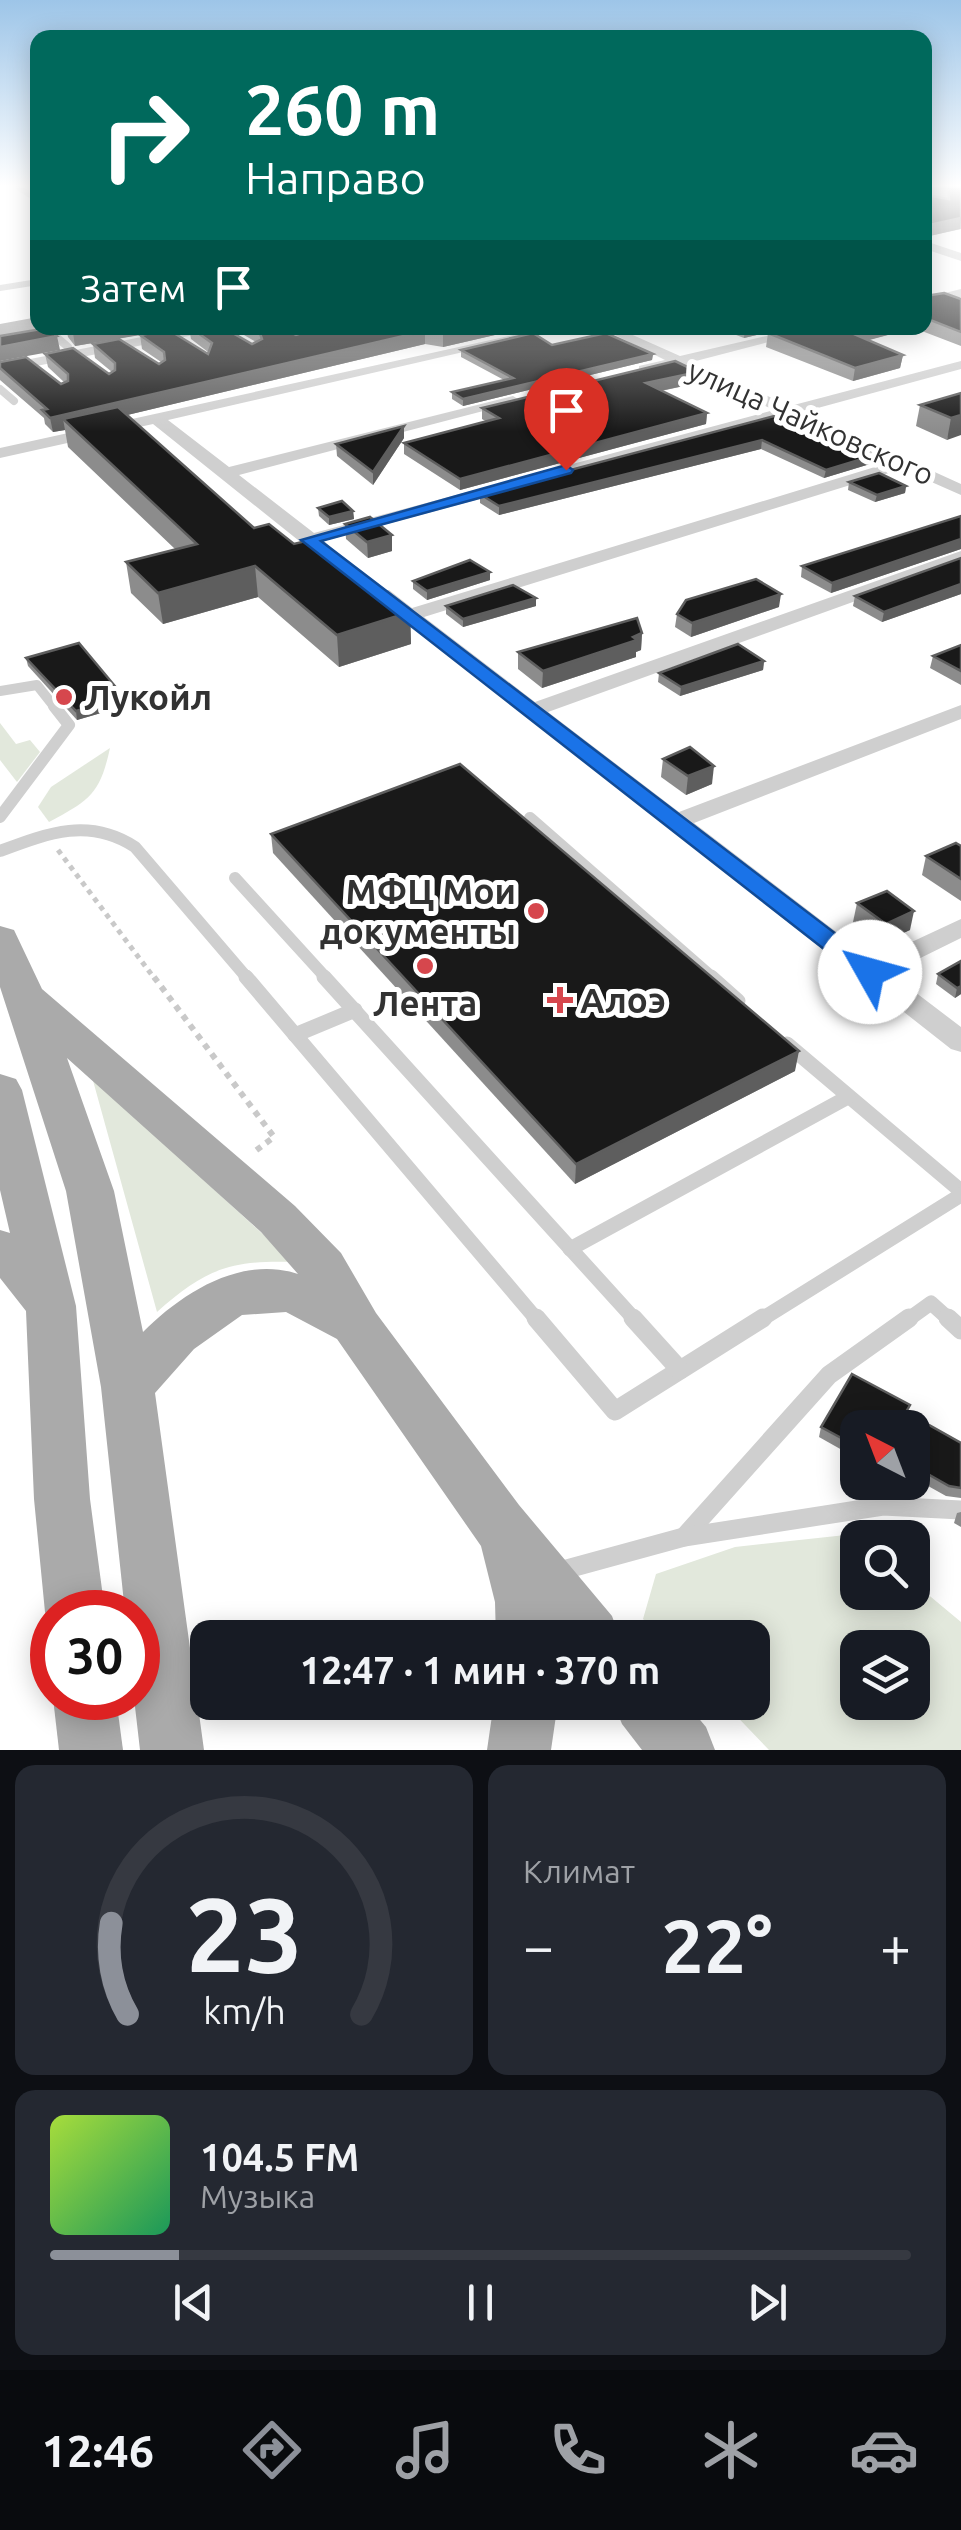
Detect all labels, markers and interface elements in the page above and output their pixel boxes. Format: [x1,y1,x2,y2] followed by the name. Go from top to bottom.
[80,70,210,200] icon: right
[245,70,440,148] text: 260 m
[245,152,426,203] text: Направо
[206,260,261,315] icon: arrive
[80,267,186,309] text: Затем
[683,352,939,492] street label: улица Чайковского
[524,368,609,471] pin
[539,383,594,438] icon: arrive
[84,677,212,717] place label: Лукойл
[53,686,75,708] marker: Лукойл
[320,871,516,951] place label: МФЦ Мои документы
[525,900,547,922] marker: МФЦ Мои документы
[818,920,922,1024] position arrow
[414,955,436,977] marker: Лента
[580,980,666,1020] place label: Алоэ
[373,983,477,1023] place label: Лента
[549,989,571,1011] marker: Алоэ
[840,1410,930,1500] north arrow
[840,1410,930,1720] map controls
[840,1520,930,1610] button: search
[30,1590,160,1720] speed limit sign: 30
[840,1630,930,1720] button: layers
[300,1649,660,1691] text: 12:47 · 1 мин · 370 m
[523,1853,635,1889] text: Климат
[185,1875,303,1992] text: 23
[661,1903,773,1987] text: 22°
[523,1915,554,1976] text: −
[880,1915,911,1976] text: +
[203,1991,285,2031] text: km/h
[200,2136,359,2178] text: 104.5 FM
[200,2178,315,2214] text: Музыка
[166,2275,221,2330] icon: previous
[453,2275,508,2330] icon: pause
[740,2275,795,2330] icon: next
[237,2415,307,2485] icon: directions
[390,2415,460,2485] icon: music
[543,2415,613,2485] icon: phone
[696,2415,766,2485] icon: climate
[849,2415,919,2485] icon: car
[42,2425,154,2476] text: 12:46

